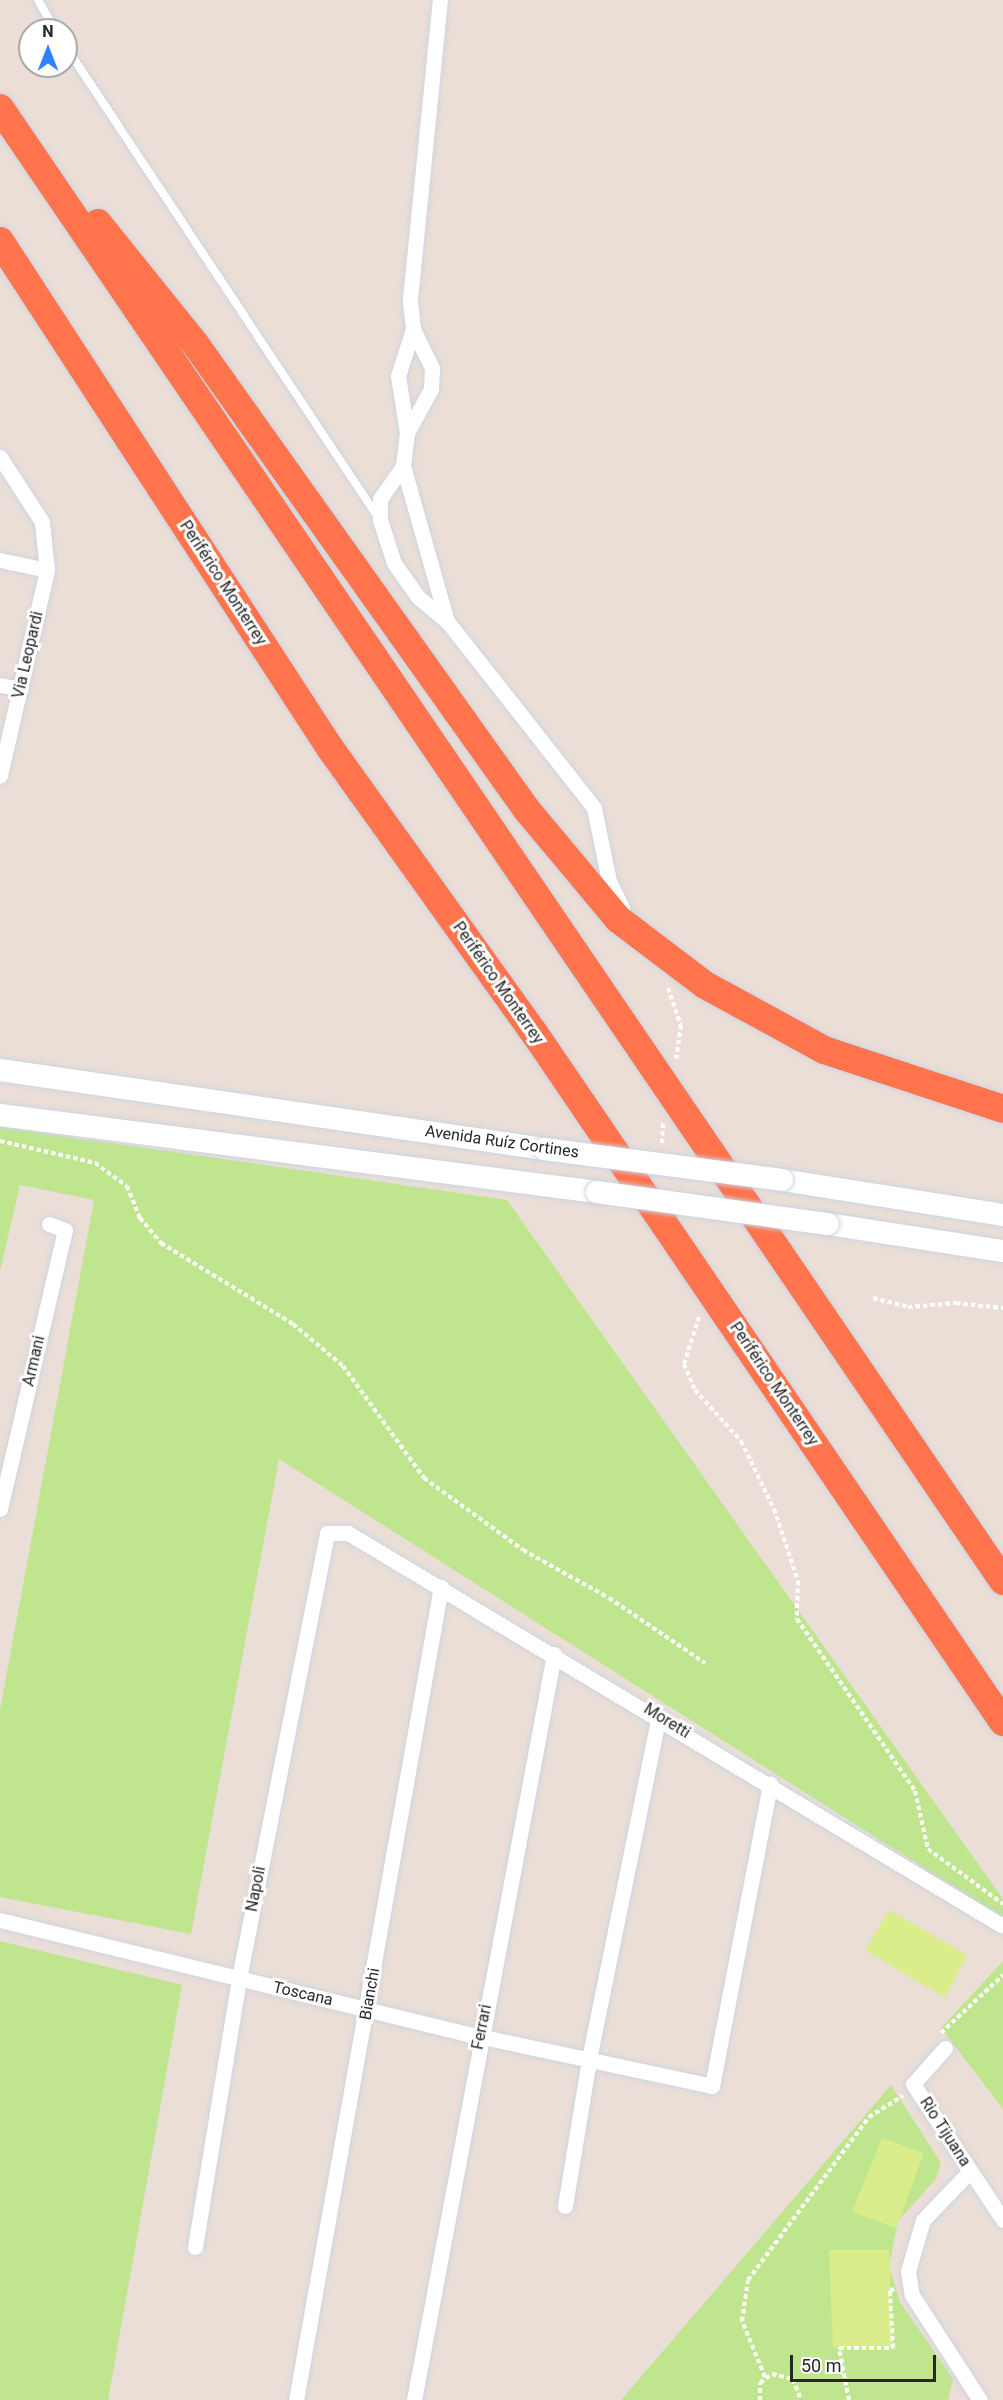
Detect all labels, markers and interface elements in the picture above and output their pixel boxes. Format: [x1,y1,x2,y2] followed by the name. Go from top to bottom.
[18,18,78,78] north arrow
[42,22,54,41] text: N
[176,517,270,649] street label: Periférico Monterrey
[9,610,47,700] street label: Via Leopardi
[449,918,547,1048] street label: Periférico Monterrey
[424,1122,580,1162] street label: Avenida Ruíz Cortines
[726,1319,822,1449] street label: Periférico Monterrey
[19,1334,49,1388] street label: Armani
[640,1699,694,1743] street label: Moretti
[242,1865,270,1913] street label: Napoli
[356,1966,384,2022] street label: Bianchi
[271,1978,335,2010] street label: Toscana
[468,2003,496,2051] street label: Ferrari
[915,2094,975,2170] street label: Rio Tijuana
[793,2343,938,2381] scale bar
[801,2355,841,2376] text: 50 m

